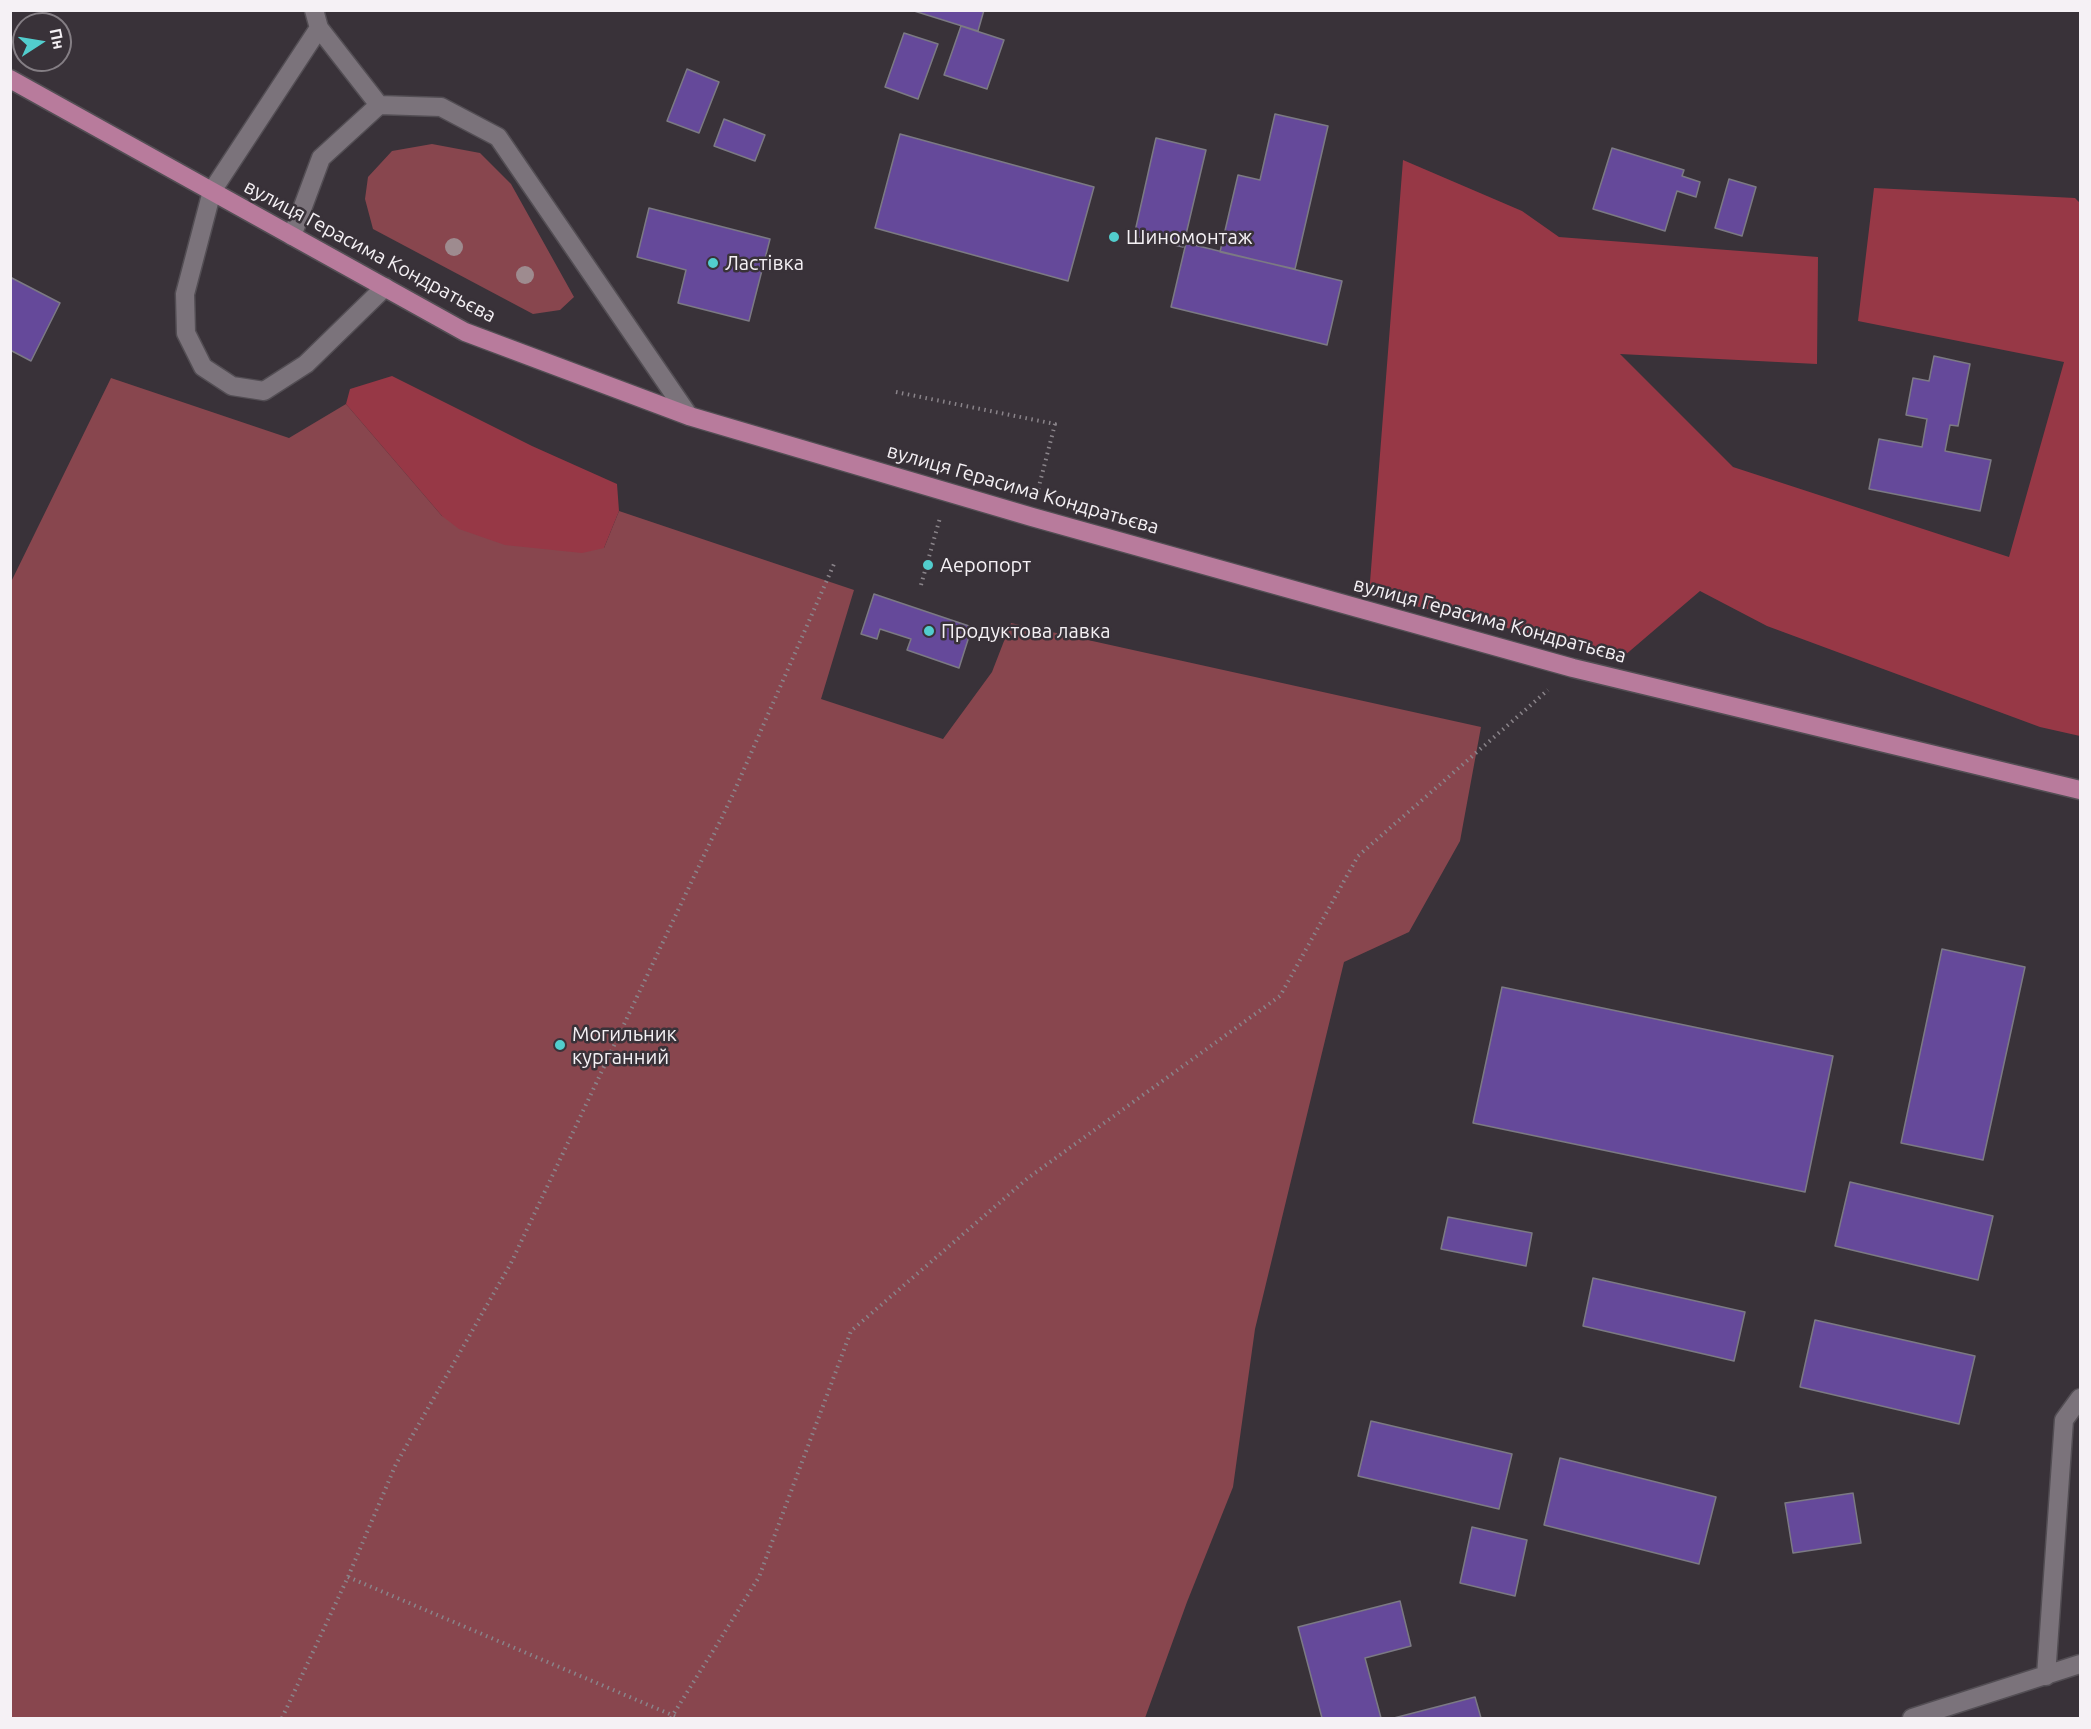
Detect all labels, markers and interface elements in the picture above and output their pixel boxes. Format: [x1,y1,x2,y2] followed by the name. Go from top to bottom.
[12,12,72,72] north arrow
[47,27,69,51] text: Пн
[240,174,500,328] street label: вулиця Герасима Кондратьєва
[1126,225,1253,249] place label: Шиномонтаж
[1107,230,1121,244] marker: Шиномонтаж
[725,251,804,275] place label: Ластівка
[706,256,720,270] marker: Ластівка
[884,439,1162,539] street label: вулиця Герасима Кондратьєва
[940,553,1031,577] place label: Аеропорт
[921,558,935,572] marker: Аеропорт
[1351,572,1629,668] street label: вулиця Герасима Кондратьєва
[941,619,1110,643] place label: Продуктова лавка
[922,624,936,638] marker: Продуктова лавка
[572,1022,677,1069] place label: Могильник курганний
[553,1038,567,1052] marker: Могильник курганний

